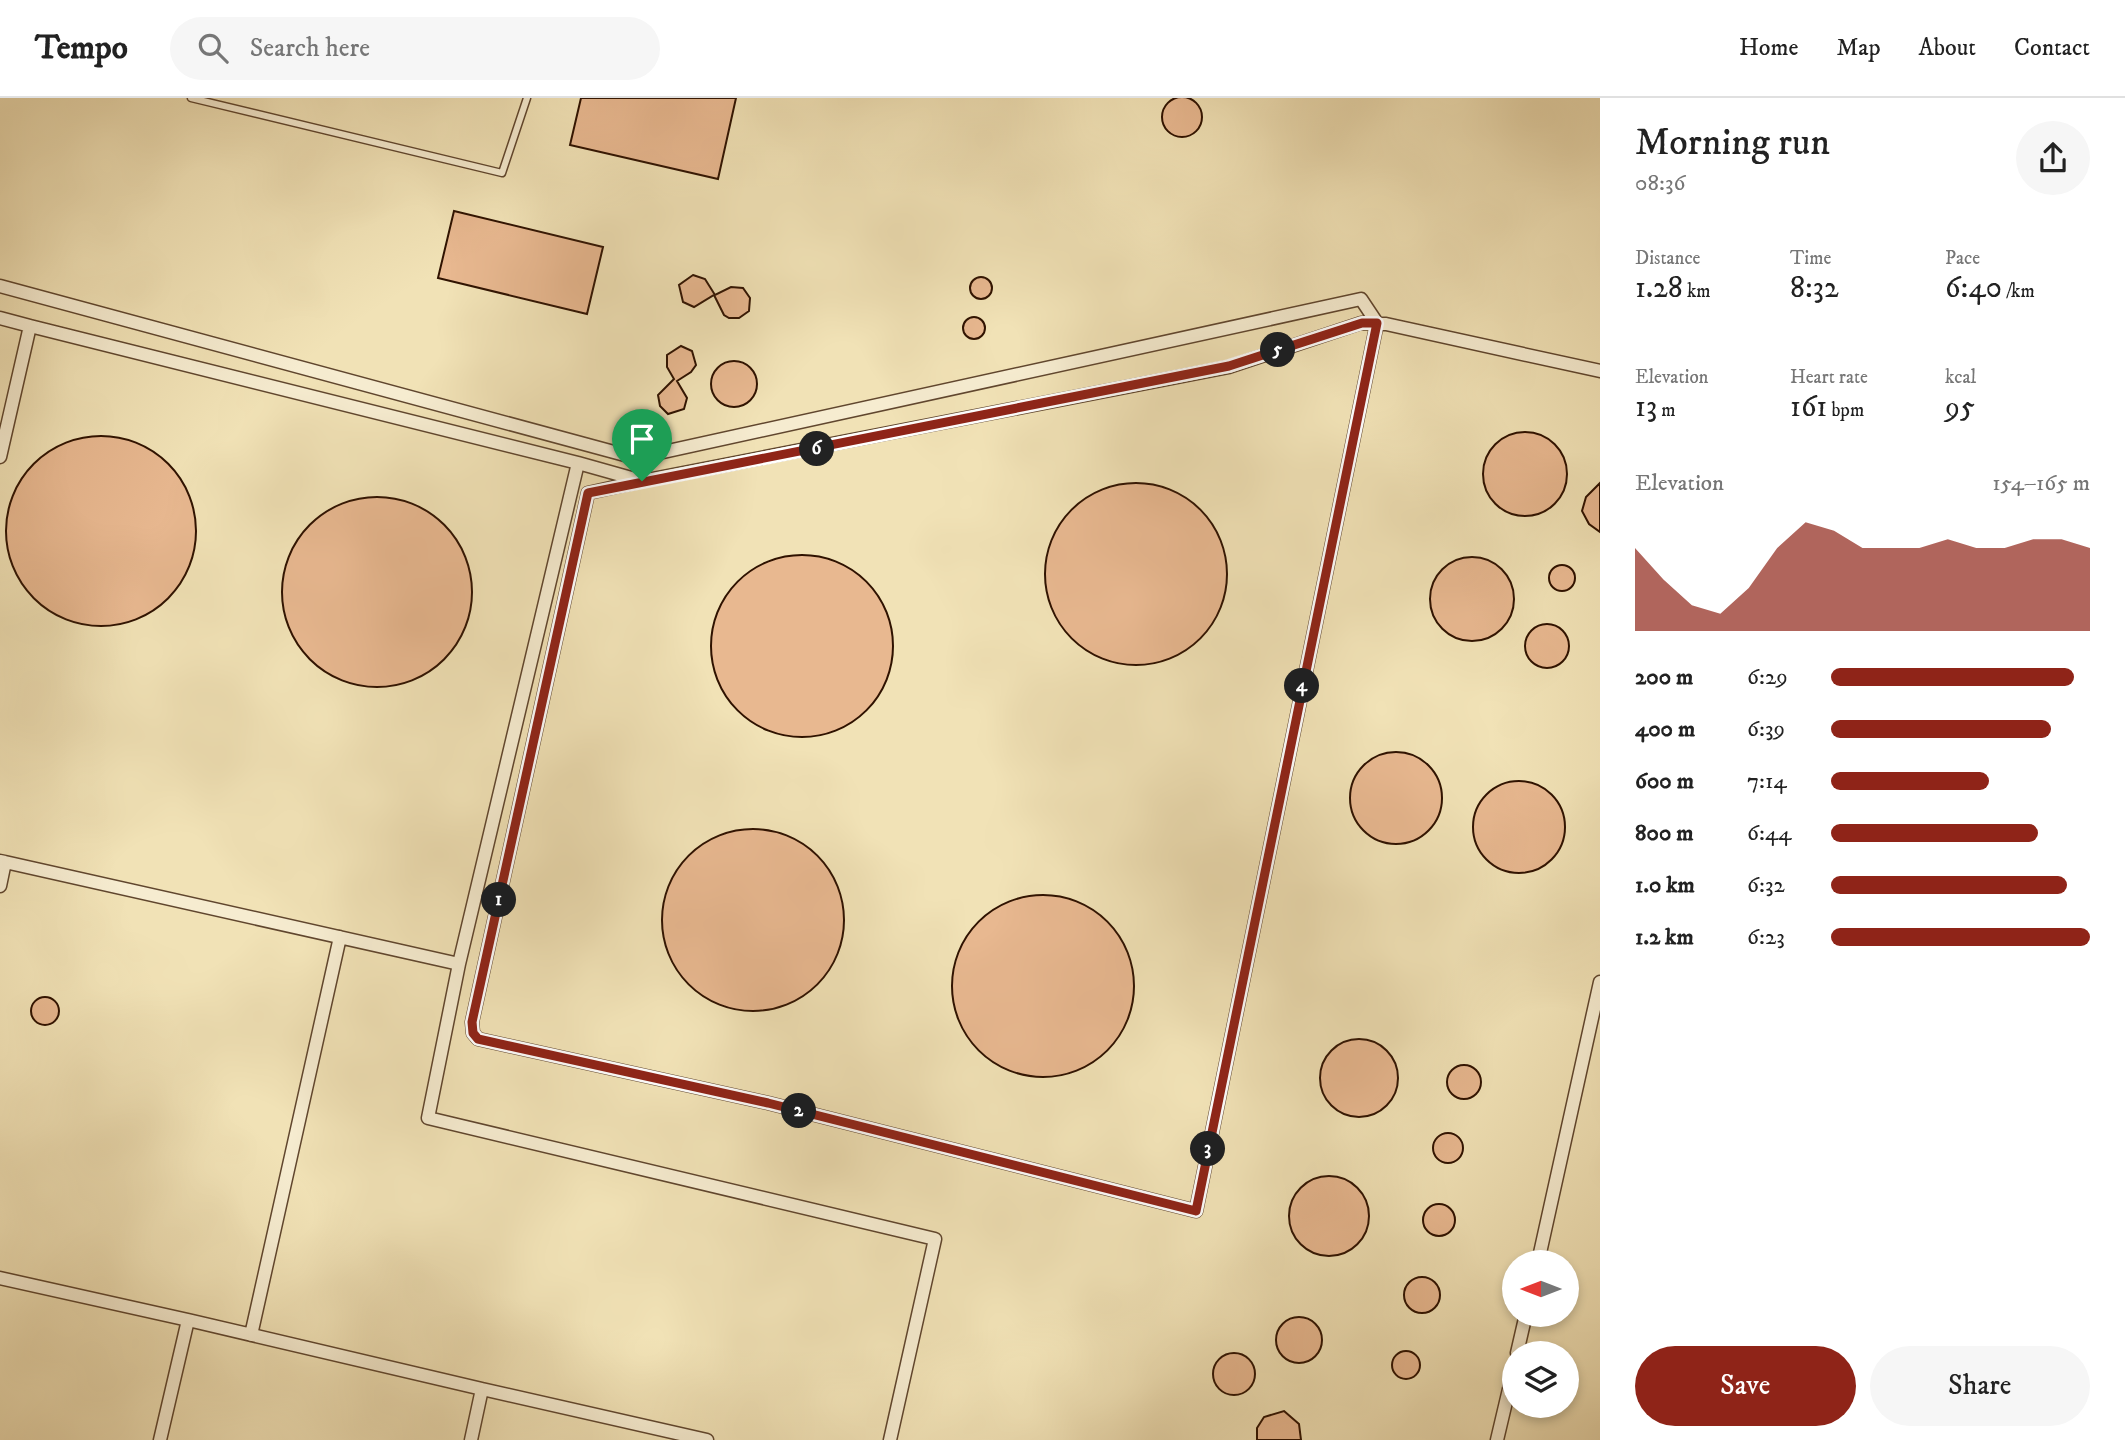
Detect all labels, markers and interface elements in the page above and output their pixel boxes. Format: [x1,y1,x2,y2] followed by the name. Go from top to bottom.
[170,17,660,80] search box
[35,28,128,69] text: Tempo
[194,29,232,67] icon: search
[250,32,370,65] text: Search here
[1739,33,1798,63] text: Home
[1836,33,1881,63] text: Map
[1919,33,1976,63] text: About
[2014,33,2090,63] text: Contact
[1635,119,1830,167] text: Morning run
[2016,121,2090,195] button: share
[1635,169,1685,198] text: 08:36
[1635,247,1700,270] text: Distance
[1790,247,1831,270] text: Time
[1945,247,1980,270] text: Pace
[1635,270,1683,307] text: 1.28
[1790,270,1839,307] text: 8:32
[1945,270,2002,307] text: 6:40
[1683,280,1711,303] text: km
[2002,280,2035,303] text: /km
[1260,332,1296,368] pin: 5
[1273,338,1282,361] text: 5
[1635,366,1709,389] text: Elevation
[1790,366,1868,389] text: Heart rate
[1945,366,1976,389] text: kcal
[1635,389,1657,426] text: 13
[1790,389,1827,426] text: 161
[1945,389,1975,426] text: 95
[1657,399,1676,422] text: m
[1827,399,1864,422] text: bpm
[612,409,672,481] pin
[623,420,661,458] icon: arrive
[800,432,834,466] pin: 6
[812,437,821,460] text: 6
[1635,469,1724,498] text: Elevation
[1992,469,2090,498] text: 154–165 m
[1635,663,1693,692] text: 200 m
[1747,663,1788,692] text: 6:29
[1284,668,1320,704] pin: 4
[1296,674,1307,697] text: 4
[1635,715,1695,744] text: 400 m
[1747,715,1785,744] text: 6:39
[1635,767,1694,796] text: 600 m
[1747,767,1787,796] text: 7:14
[1635,819,1693,848] text: 800 m
[1747,819,1791,848] text: 6:44
[1635,871,1695,900] text: 1.0 km
[1747,871,1785,900] text: 6:32
[482,882,516,918] pin: 1
[495,888,502,911] text: 1
[1635,923,1694,952] text: 1.2 km
[1747,923,1785,952] text: 6:23
[782,1094,816,1128] pin: 2
[794,1099,803,1122] text: 2
[1190,1132,1226,1166] pin: 3
[1204,1137,1211,1160] text: 3
[1502,1250,1578,1326] north arrow
[1502,1250,1579,1418] map controls
[1502,1341,1579,1418] button: layers
[1635,1346,1856,1426] button: Save
[1870,1346,2090,1426] button: Share

